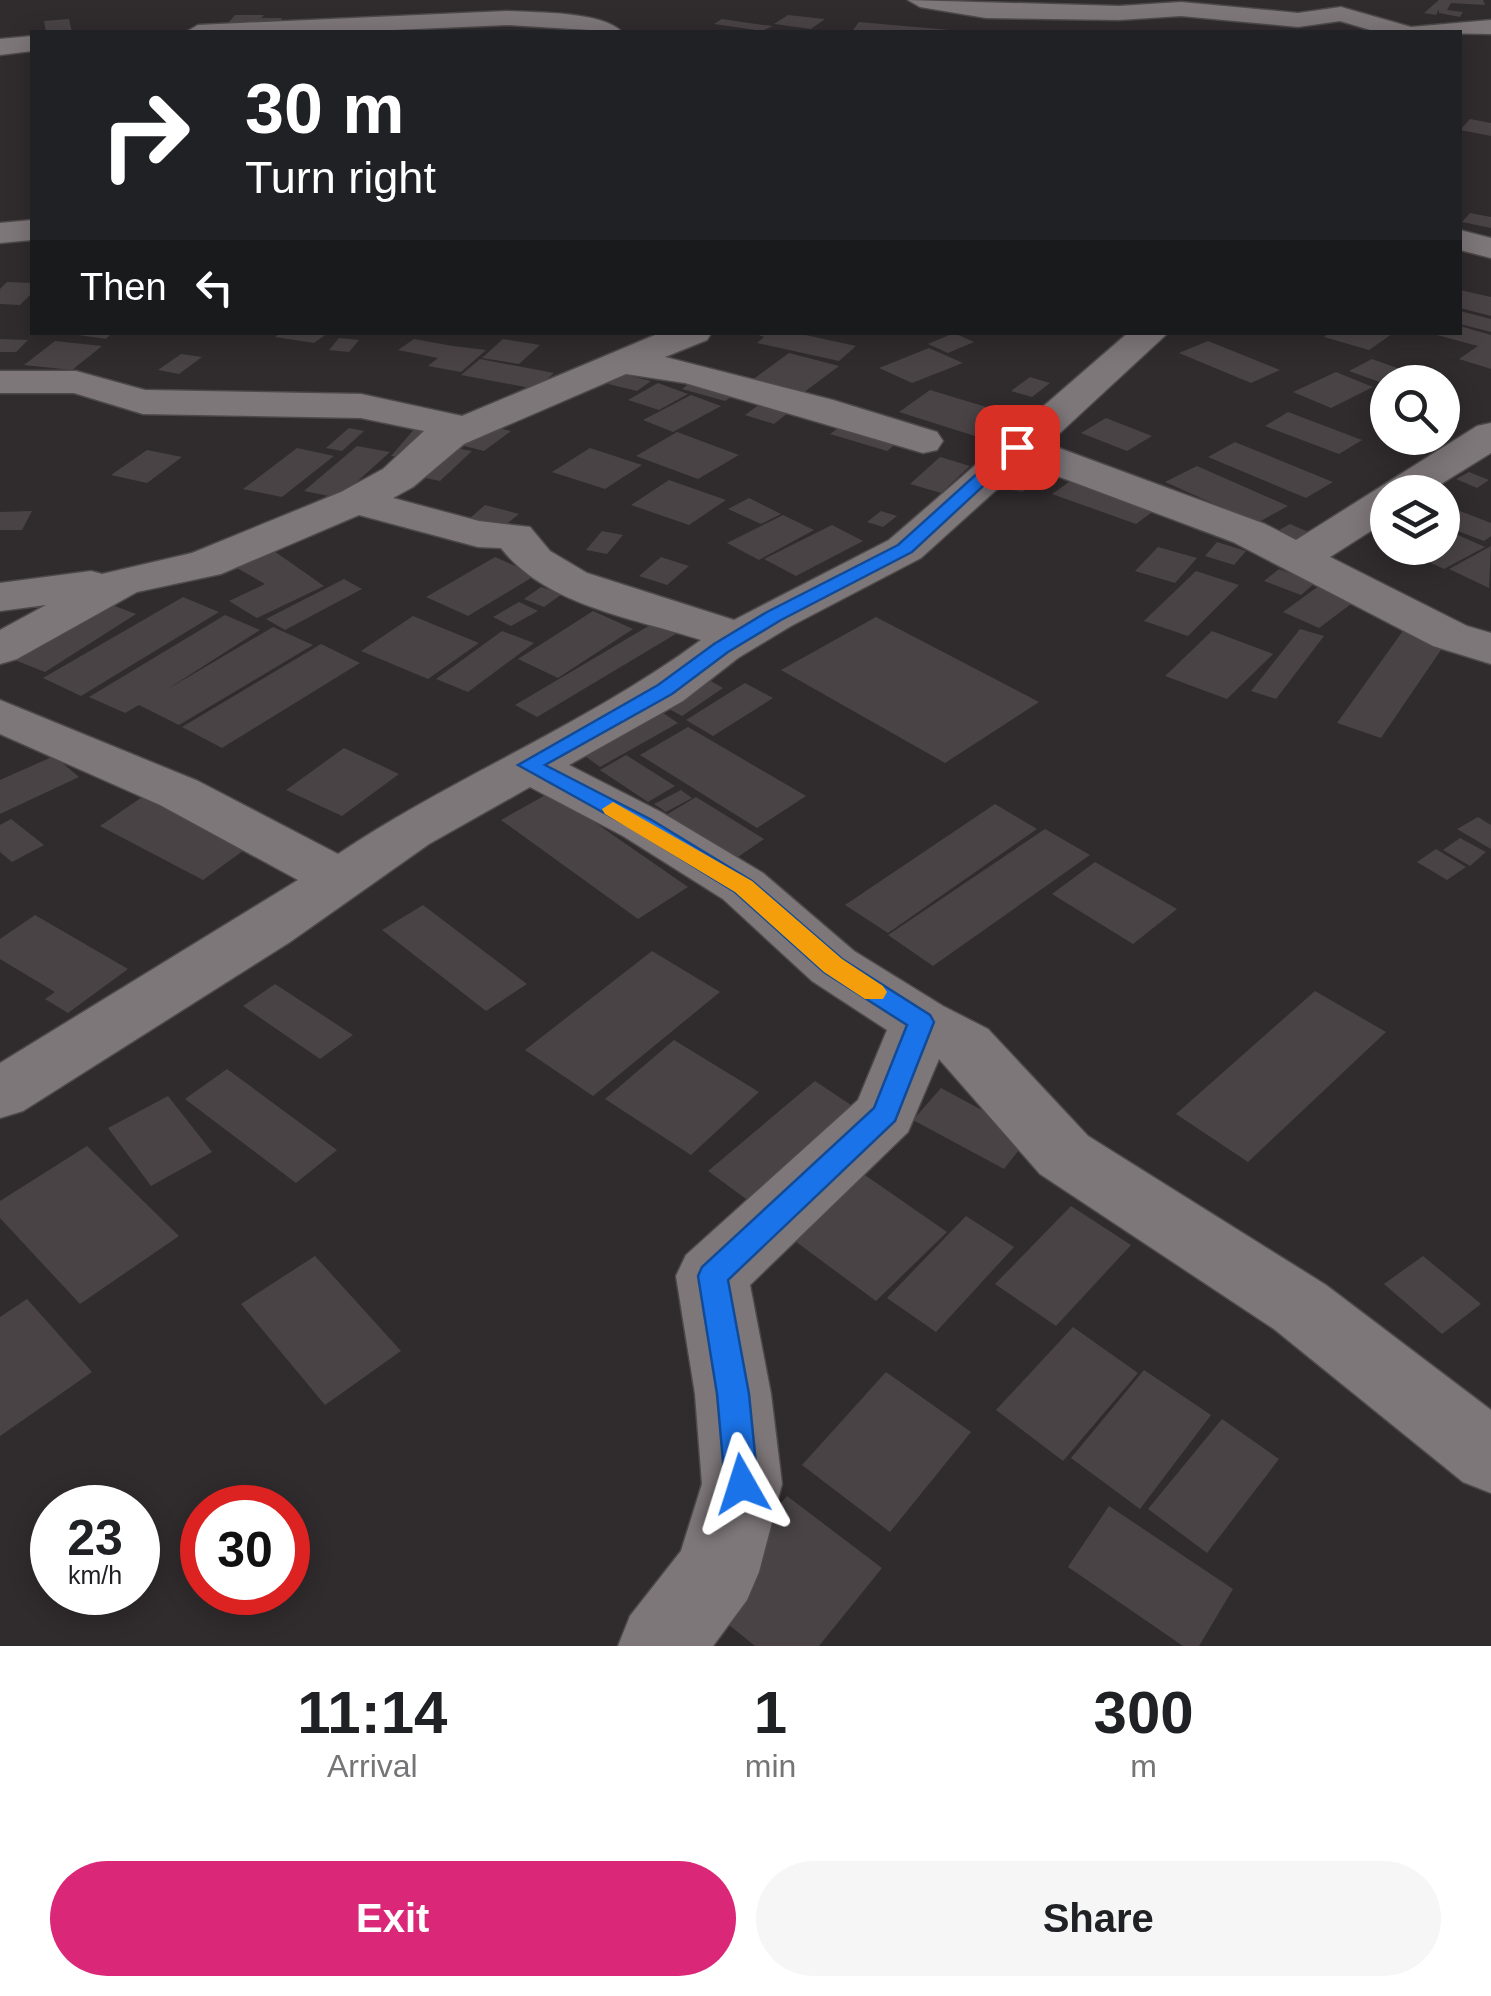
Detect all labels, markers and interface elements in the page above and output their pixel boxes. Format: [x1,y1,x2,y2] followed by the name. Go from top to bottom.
[80,70,210,200] icon: right
[245,70,405,148] text: 30 m
[245,152,436,203] text: Turn right
[187,260,242,315] icon: left
[80,266,167,308] text: Then
[1370,365,1460,565] map controls
[1370,365,1460,455] button: search
[975,405,1060,490] pin
[990,420,1045,475] icon: arrive
[1370,475,1460,565] button: layers
[690,1432,794,1536] position arrow
[180,1485,310,1615] speed limit sign: 30
[67,1510,123,1566] text: 23
[68,1561,122,1589] text: km/h
[297,1679,447,1746] text: 11:14
[754,1679,787,1746] text: 1
[1094,1679,1194,1746] text: 300
[327,1748,418,1784] text: Arrival
[745,1748,796,1784] text: min
[1130,1748,1157,1784] text: m
[50,1861,736,1976] button: Exit
[756,1861,1441,1976] button: Share

